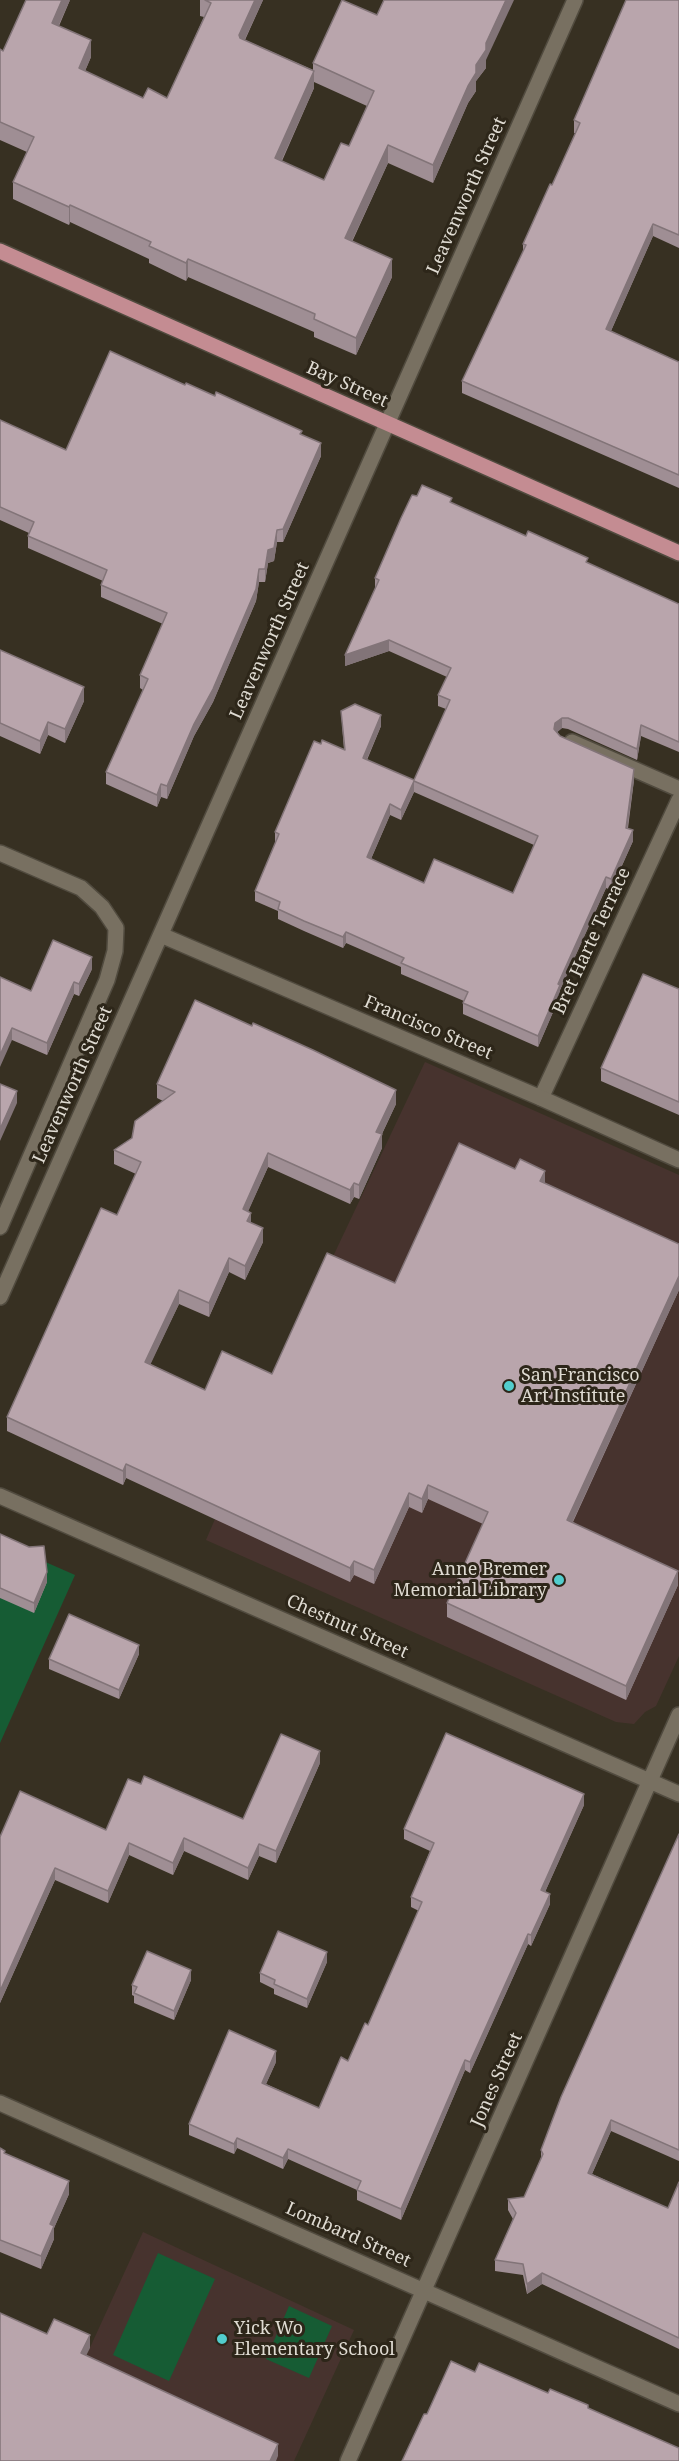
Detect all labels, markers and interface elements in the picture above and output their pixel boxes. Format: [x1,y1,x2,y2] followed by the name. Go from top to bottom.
[423,114,511,278] street label: Leavenworth Street
[303,358,391,412] street label: Bay Street
[226,559,314,723] street label: Leavenworth Street
[549,864,635,1018] street label: Bret Harte Terrace
[361,991,495,1065] street label: Francisco Street
[29,1003,117,1167] street label: Leavenworth Street
[521,1365,640,1408] place label: San Francisco Art Institute
[502,1379,516,1393] marker: San Francisco Art Institute
[394,1559,547,1602] place label: Anne Bremer Memorial Library
[552,1573,566,1587] marker: Anne Bremer Memorial Library
[283,1591,411,1663] street label: Chestnut Street
[467,2029,527,2131] street label: Jones Street
[282,2198,414,2272] street label: Lombard Street
[234,2318,395,2360] place label: Yick Wo Elementary School
[215,2332,229,2346] marker: Yick Wo Elementary School

